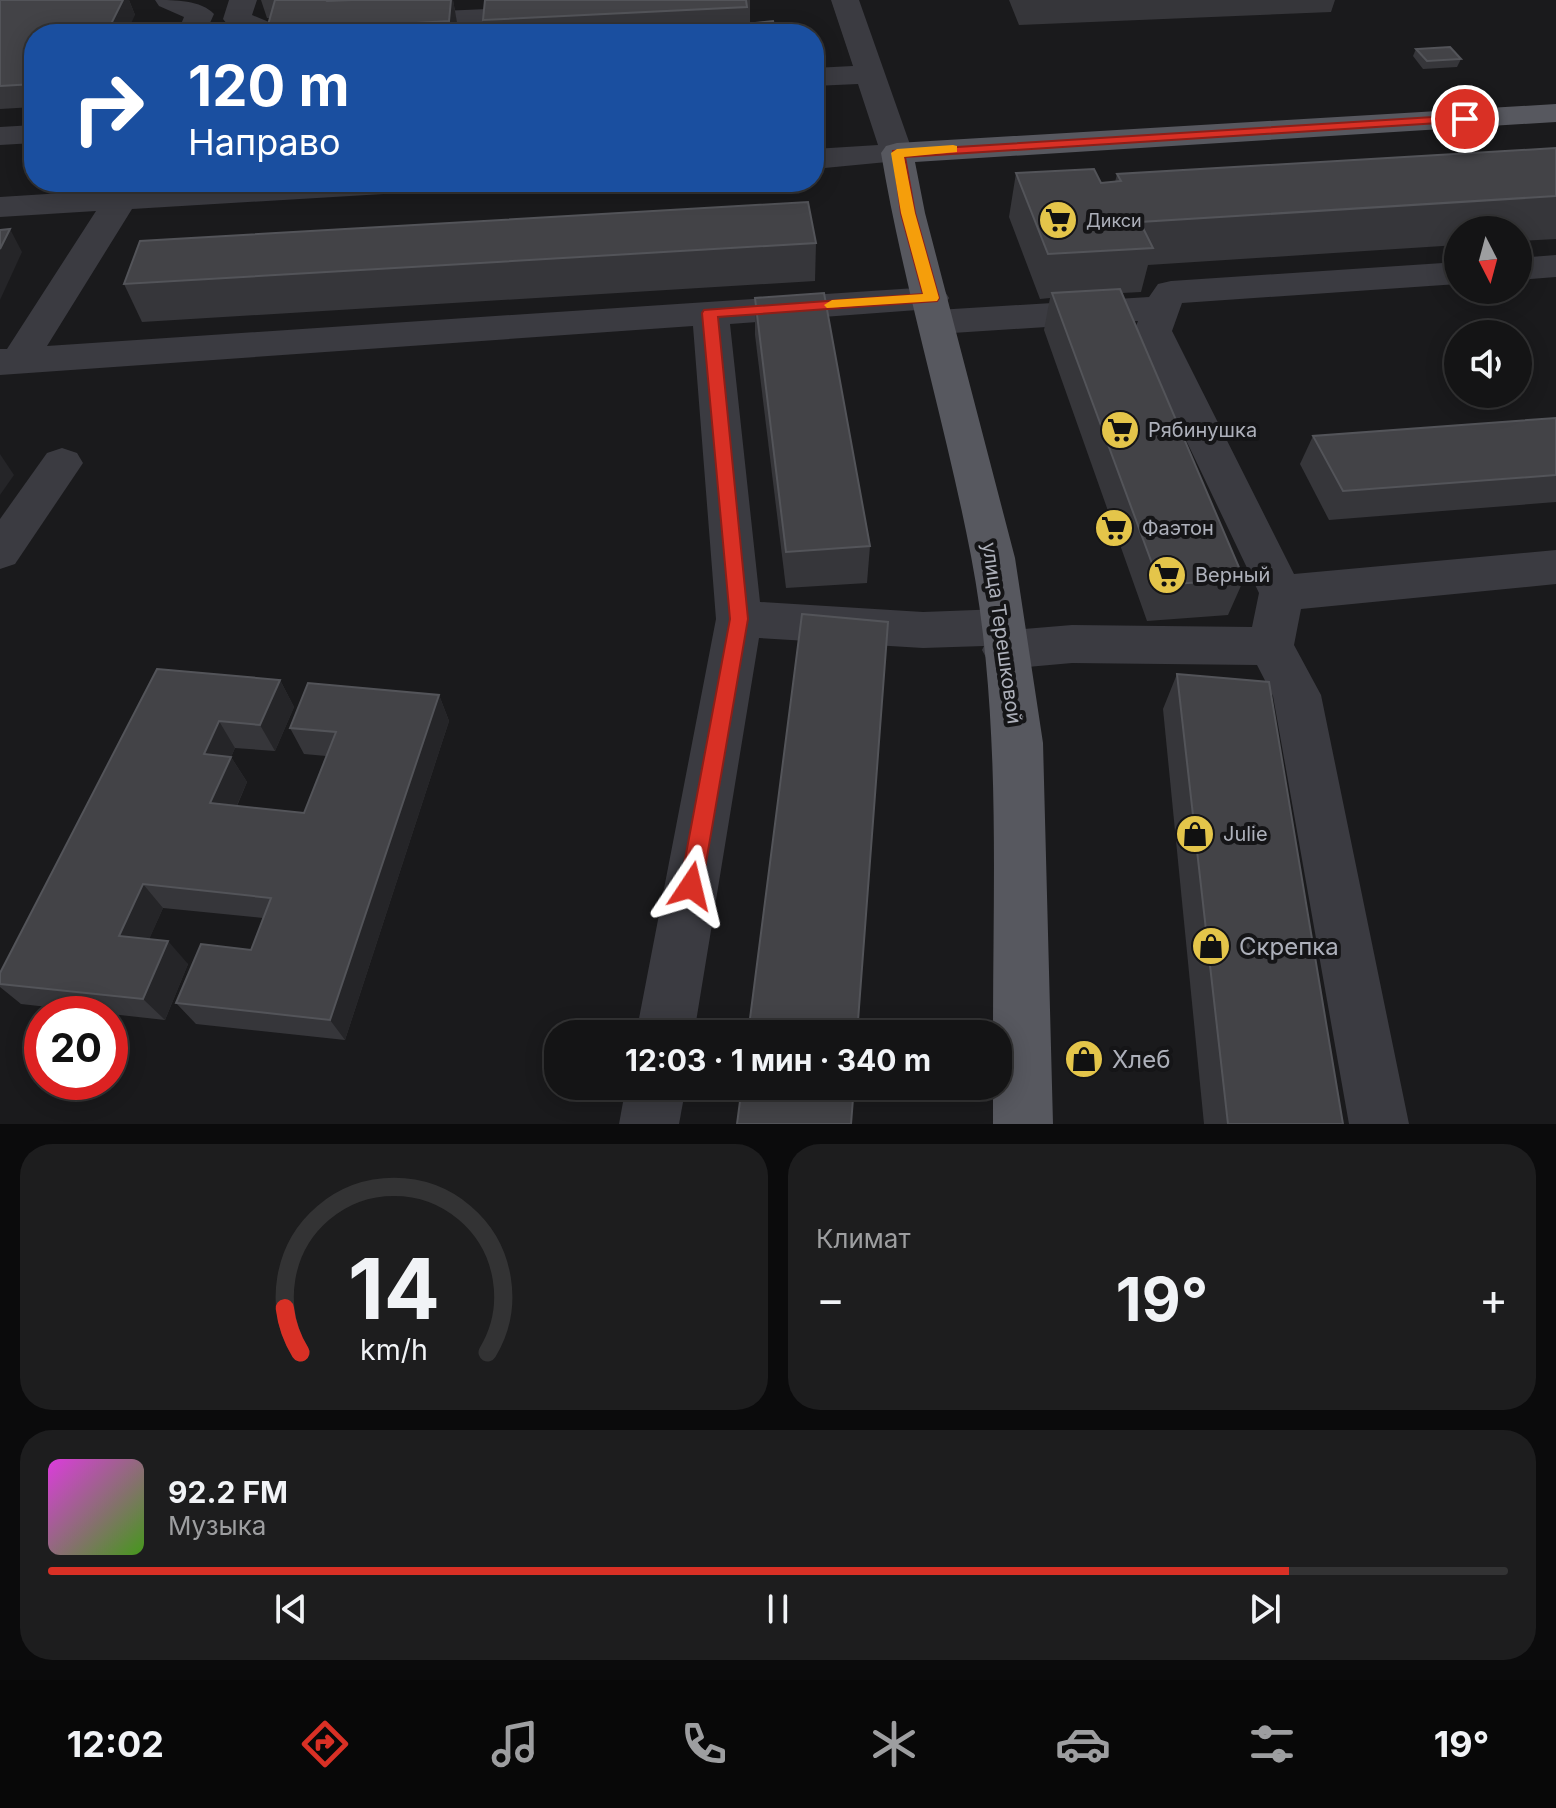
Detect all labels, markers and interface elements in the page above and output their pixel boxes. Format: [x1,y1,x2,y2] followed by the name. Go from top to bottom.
[188,52,350,120] text: 120 m
[56,56,160,160] icon: right
[1431,85,1499,153] pin
[1443,97,1487,141] icon: arrive
[188,120,341,164] text: Направо
[1037,199,1079,241] supermarket icon: Дикси
[1086,210,1142,231] place label: Дикси
[1444,216,1532,304] north arrow
[1444,216,1532,408] map controls
[1444,320,1532,408] button: sound
[1099,409,1141,451] supermarket icon: Рябинушка
[1148,418,1257,442] place label: Рябинушка
[1093,507,1135,549] supermarket icon: Фаэтон
[1142,516,1214,540] place label: Фаэтон
[977,541,1027,725] street label: улица Терешковой
[1146,554,1188,596] supermarket icon: Верный
[1195,563,1270,587] place label: Верный
[1174,813,1216,855] shop icon: Julie
[1223,822,1268,846] place label: Julie
[649,844,733,928] position arrow
[1190,925,1232,967] shop icon: Скрепка
[1239,932,1339,961] place label: Скрепка
[24,996,128,1100] speed limit sign: 20
[1063,1038,1105,1080] shop icon: Хлеб
[625,1042,931,1078] text: 12:03 · 1 мин · 340 m
[1112,1045,1170,1074] place label: Хлеб
[816,1223,911,1254] text: Климат
[348,1238,440,1339] text: 14
[1116,1263,1208,1335] text: 19°
[816,1272,845,1326] text: −
[1479,1272,1508,1326] text: +
[360,1332,428,1367] text: km/h
[168,1474,288,1510] text: 92.2 FM
[168,1510,266,1541] text: Музыка
[269,1587,313,1631] icon: previous
[756,1587,800,1631] icon: pause
[1243,1587,1287,1631] icon: next
[297,1716,353,1772] icon: directions
[487,1716,543,1772] icon: music
[676,1716,732,1772] icon: phone
[866,1716,922,1772] icon: climate
[1055,1716,1111,1772] icon: car
[1244,1716,1300,1772] icon: filters
[67,1722,164,1766] text: 12:02
[1434,1722,1489,1766] text: 19°

